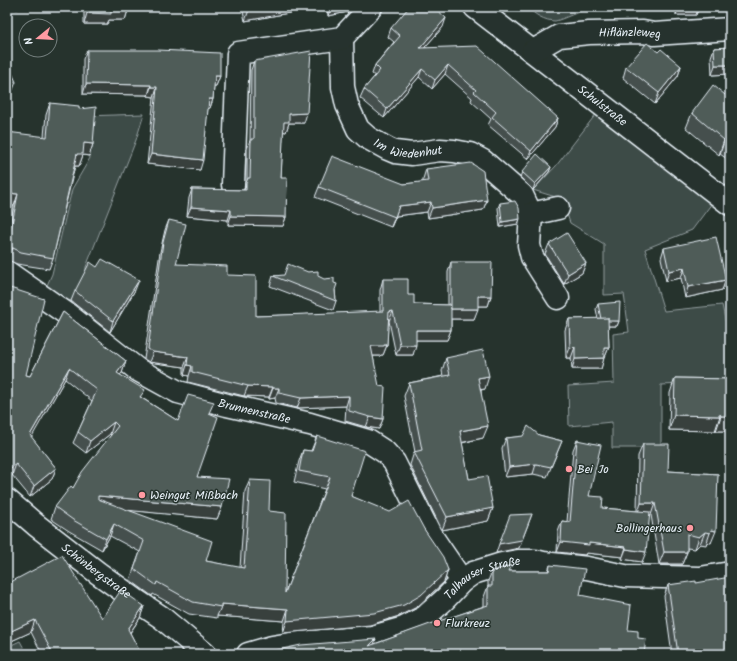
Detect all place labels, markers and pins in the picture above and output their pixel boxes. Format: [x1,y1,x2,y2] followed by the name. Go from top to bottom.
[577,460,609,479] place label: Bei Jo
[564,464,574,474] marker: Bei Jo
[150,486,238,505] place label: Weingut Mißbach
[137,490,147,500] marker: Weingut Mißbach
[616,519,682,538] place label: Bollingerhaus
[685,523,695,533] marker: Bollingerhaus
[445,614,490,633] place label: Flurkreuz
[432,618,442,628] marker: Flurkreuz

